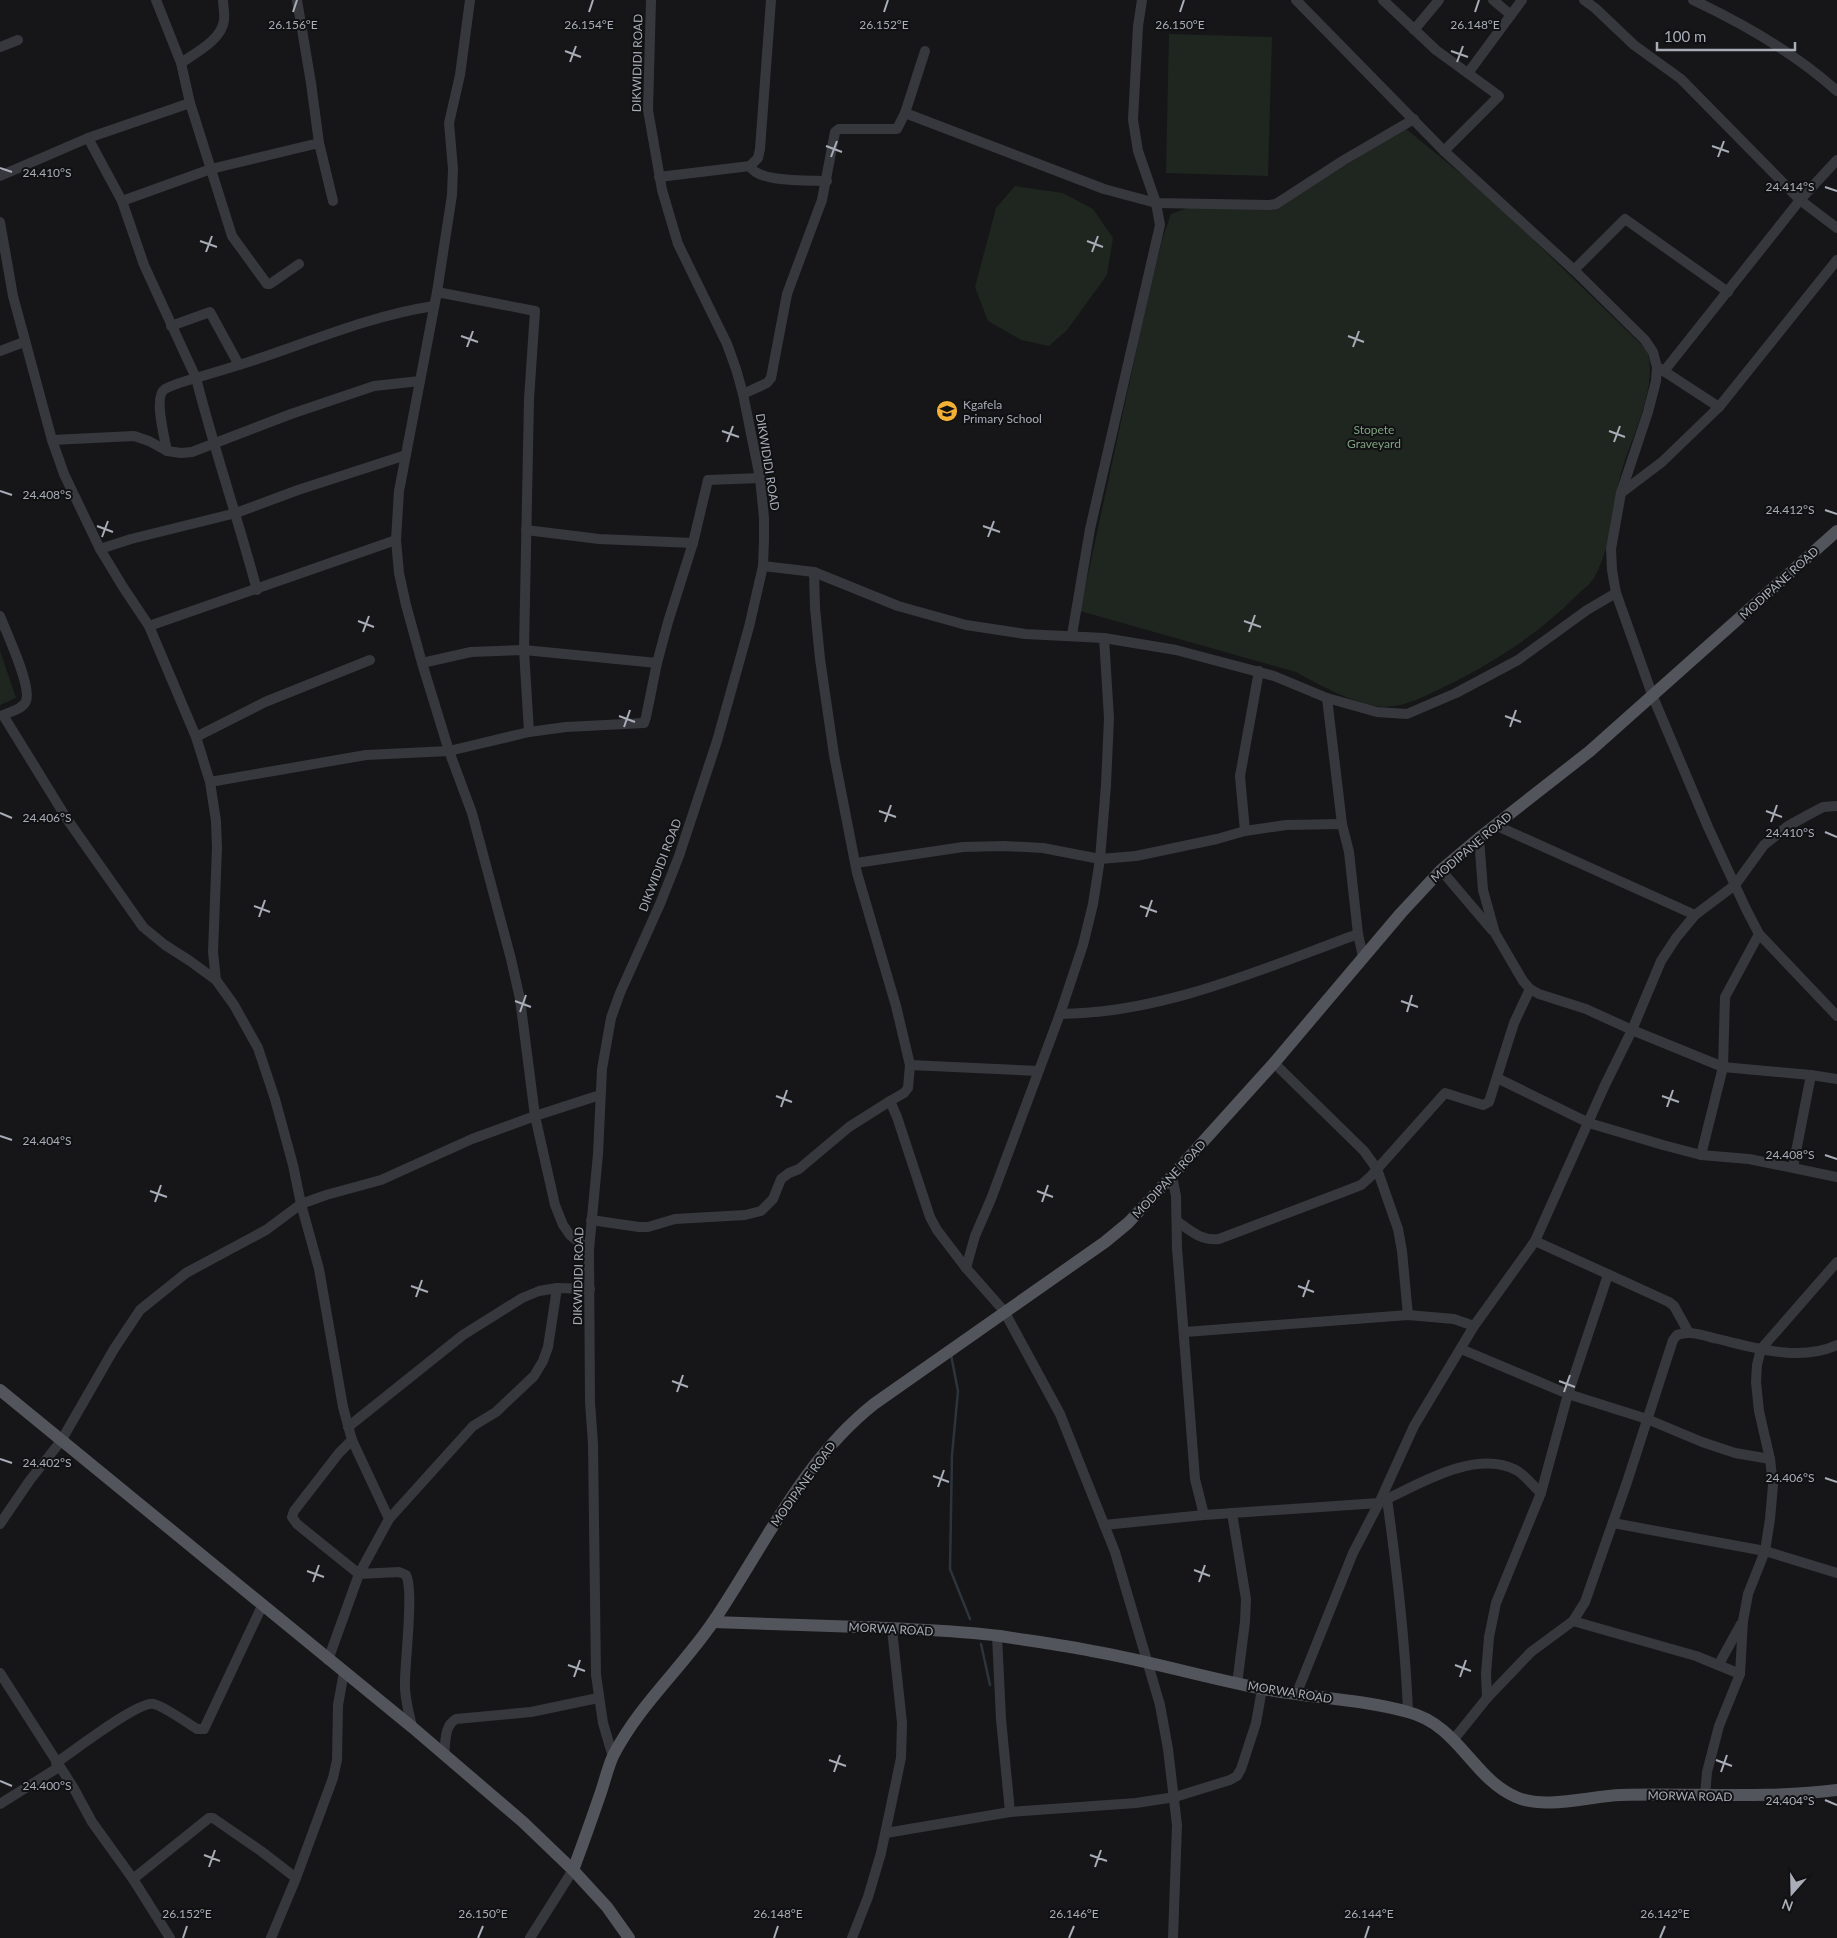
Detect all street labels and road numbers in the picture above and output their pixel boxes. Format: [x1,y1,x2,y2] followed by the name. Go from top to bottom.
[629,14,645,112] street label: DIKWIDIDI ROAD
[753,412,783,512] street label: DIKWIDIDI ROAD
[1736,544,1822,622] street label: MODIPANE ROAD
[1427,809,1515,885] street label: MODIPANE ROAD
[635,816,685,914] street label: DIKWIDIDI ROAD
[1129,1137,1209,1221] street label: MODIPANE ROAD
[570,1227,586,1325] street label: DIKWIDIDI ROAD
[767,1439,839,1529] street label: MODIPANE ROAD
[848,1619,934,1639] street label: MORWA ROAD
[1247,1678,1333,1706] street label: MORWA ROAD
[1647,1788,1733,1804] street label: MORWA ROAD

